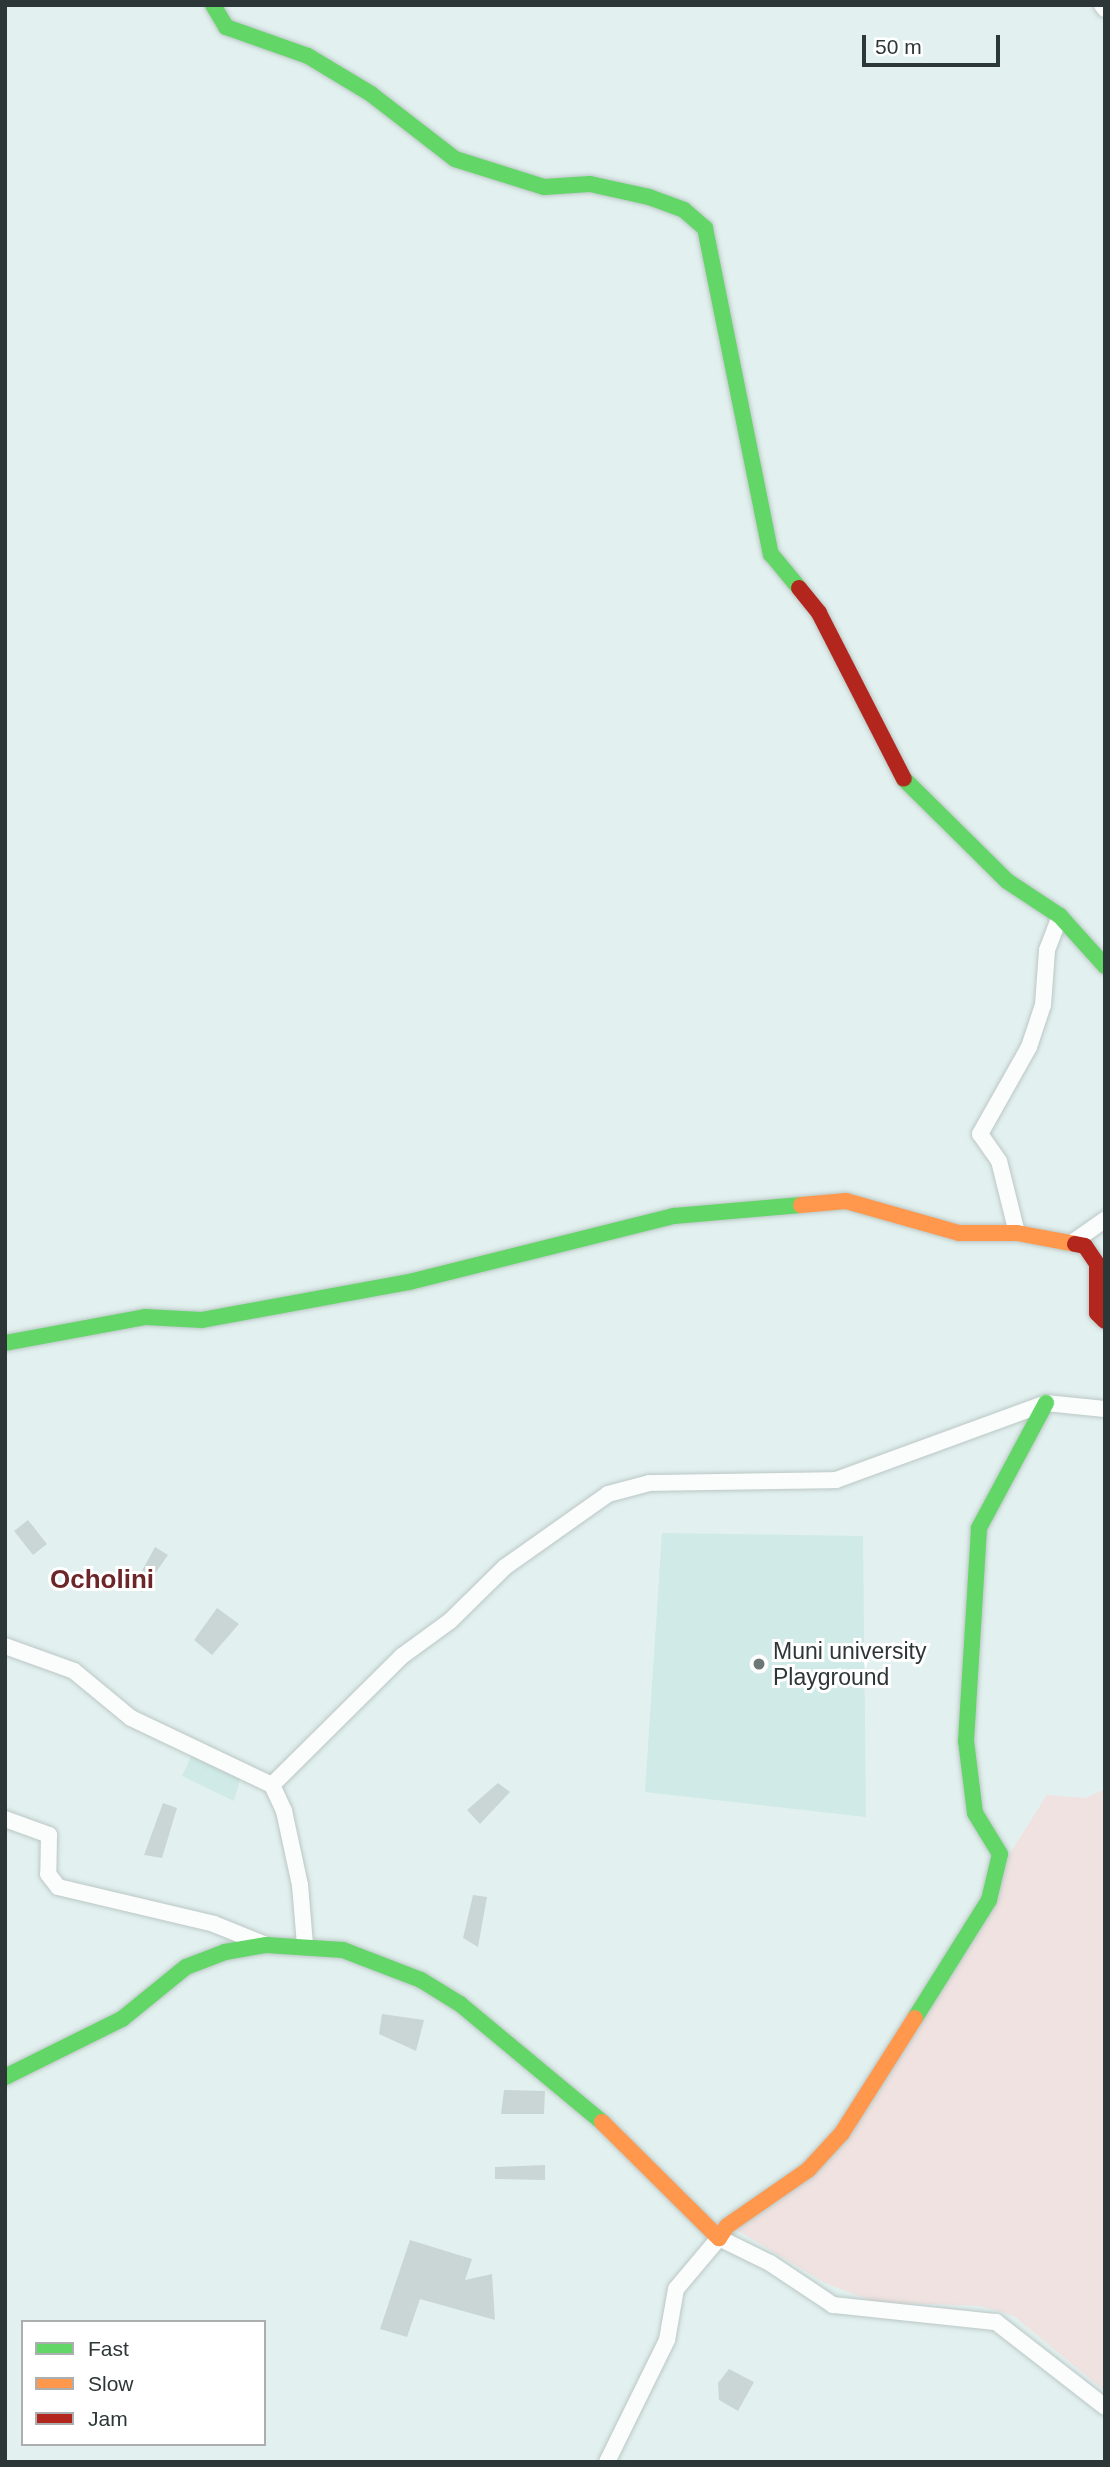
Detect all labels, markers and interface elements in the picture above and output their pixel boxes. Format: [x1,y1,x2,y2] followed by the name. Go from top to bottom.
[865,21,1003,65] scale bar
[875,35,922,58] text: 50 m
[50,1564,154,1596] district label: Ocholini
[773,1637,926,1691] place label: Muni university Playground
[751,1656,767,1672] marker: Muni university Playground
[21,2320,266,2446] legend
[88,2337,129,2360] text: Fast
[88,2372,134,2395] text: Slow
[88,2407,128,2430] text: Jam

